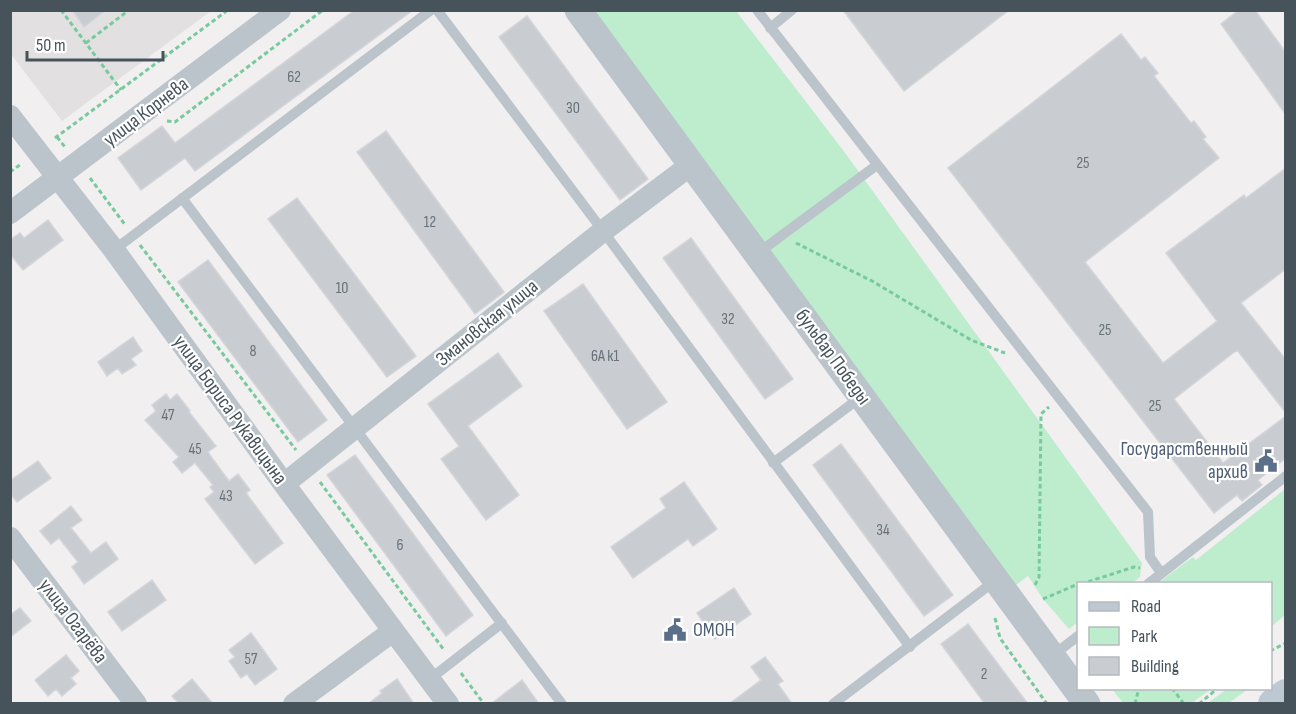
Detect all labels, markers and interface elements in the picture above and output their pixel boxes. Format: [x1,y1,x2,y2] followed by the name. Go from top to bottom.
[27,24,164,62] scale bar
[36,35,66,56] text: 50 m
[287,68,301,87] house number: 62
[99,72,193,152] street label: улица Корнева
[566,99,580,118] house number: 30
[1076,154,1090,173] house number: 25
[424,213,436,232] house number: 12
[431,275,543,371] street label: Змановская улица
[336,279,348,298] house number: 10
[790,304,876,410] street label: бульвар Победы
[721,310,735,329] house number: 32
[1098,321,1112,340] house number: 25
[168,331,292,489] street label: улица Бориса Рукавицына
[249,342,257,361] house number: 8
[591,347,619,366] house number: 6А к1
[1148,397,1162,416] house number: 25
[162,406,175,425] house number: 47
[1121,437,1248,484] place label: Государственный архив
[188,440,202,459] house number: 45
[1253,448,1279,474] public building icon: Государственный архив
[219,487,233,506] house number: 43
[876,521,890,540] house number: 34
[396,536,404,555] house number: 6
[33,574,113,668] street label: улица Огарёва
[1077,582,1272,690] legend
[1131,596,1161,617] text: Road
[662,617,688,643] public building icon: ОМОН
[693,618,735,642] place label: ОМОН
[1131,626,1157,647] text: Park
[245,650,258,669] house number: 57
[1131,656,1179,677] text: Building
[981,665,987,684] house number: 2

